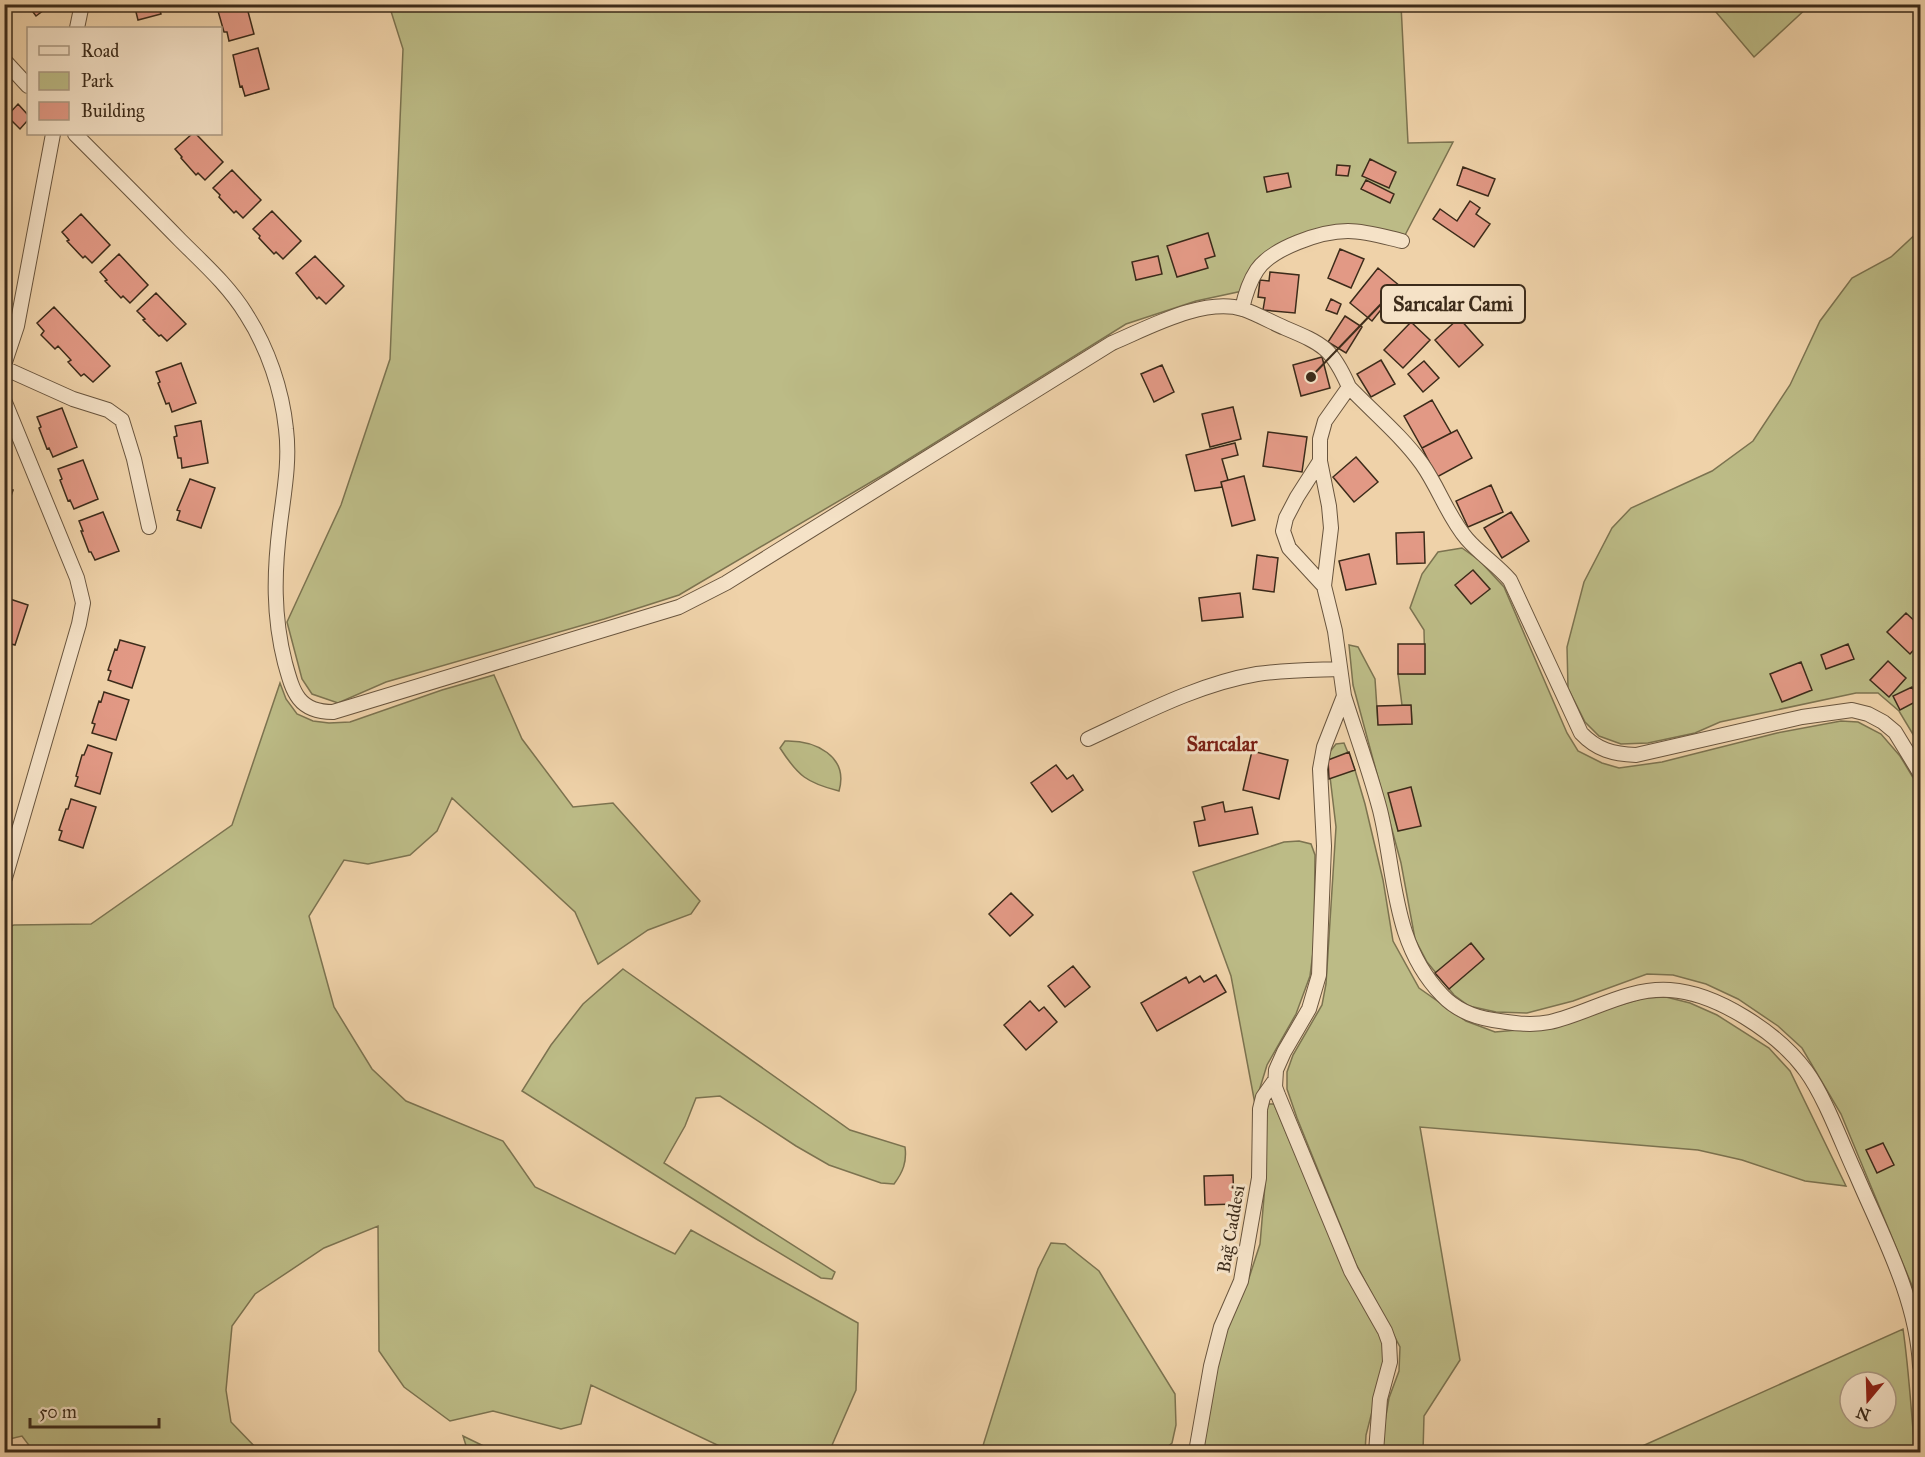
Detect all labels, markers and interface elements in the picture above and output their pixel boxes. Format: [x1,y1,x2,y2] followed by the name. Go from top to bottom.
[27,27,222,135] legend
[81,40,119,62] text: Road
[81,70,114,92] text: Park
[81,100,145,123] text: Building
[1381,285,1525,323] callout: Sarıcalar Cami
[1393,292,1513,316] text: Sarıcalar Cami
[1186,732,1258,756] district label: Sarıcalar
[1212,1183,1251,1275] street label: Bağ Caddesi
[1838,1370,1898,1430] north arrow
[30,1391,159,1429] scale bar
[39,1401,77,1423] text: 50 m
[1853,1402,1873,1425] text: N

